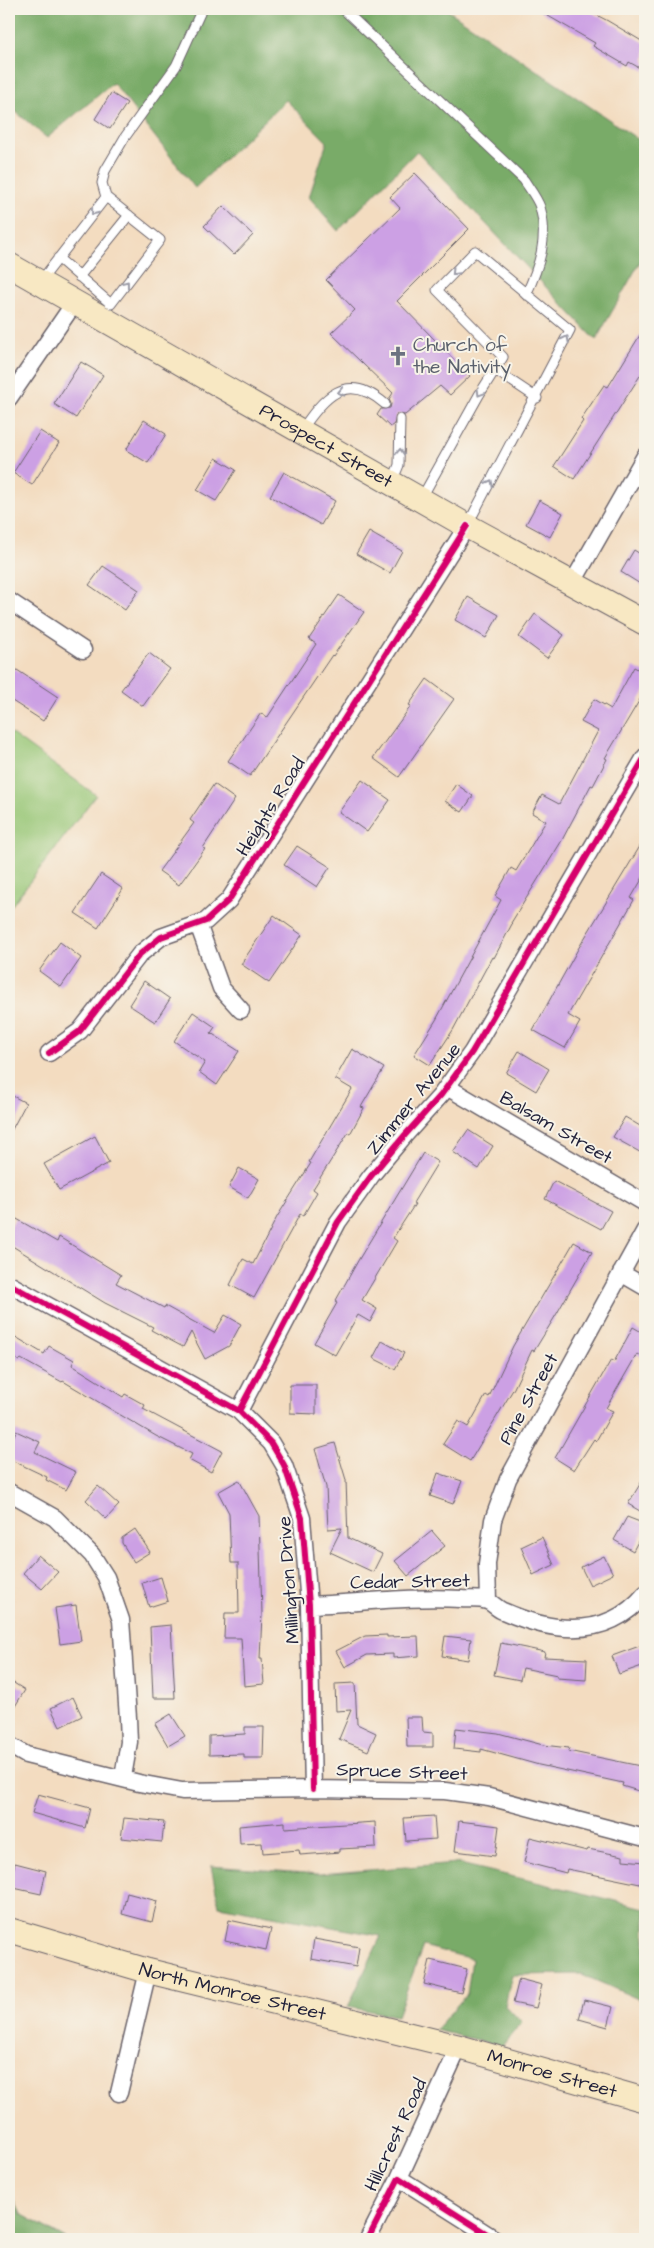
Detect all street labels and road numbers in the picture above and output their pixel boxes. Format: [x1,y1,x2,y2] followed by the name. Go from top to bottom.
[254,397,398,495] street label: Prospect Street
[230,752,313,862] street label: Heights Road
[360,1037,468,1161] street label: Zimmer Avenue
[495,1085,618,1171] street label: Balsam Street
[493,1348,565,1450] street label: Pine Street
[271,1515,308,1645] street label: Millington Drive
[350,1567,470,1597] street label: Cedar Street
[336,1756,468,1788] street label: Spruce Street
[136,1956,329,2028] street label: North Monroe Street
[484,2042,620,2105] street label: Monroe Street
[358,2074,434,2196] street label: Hillcrest Road

